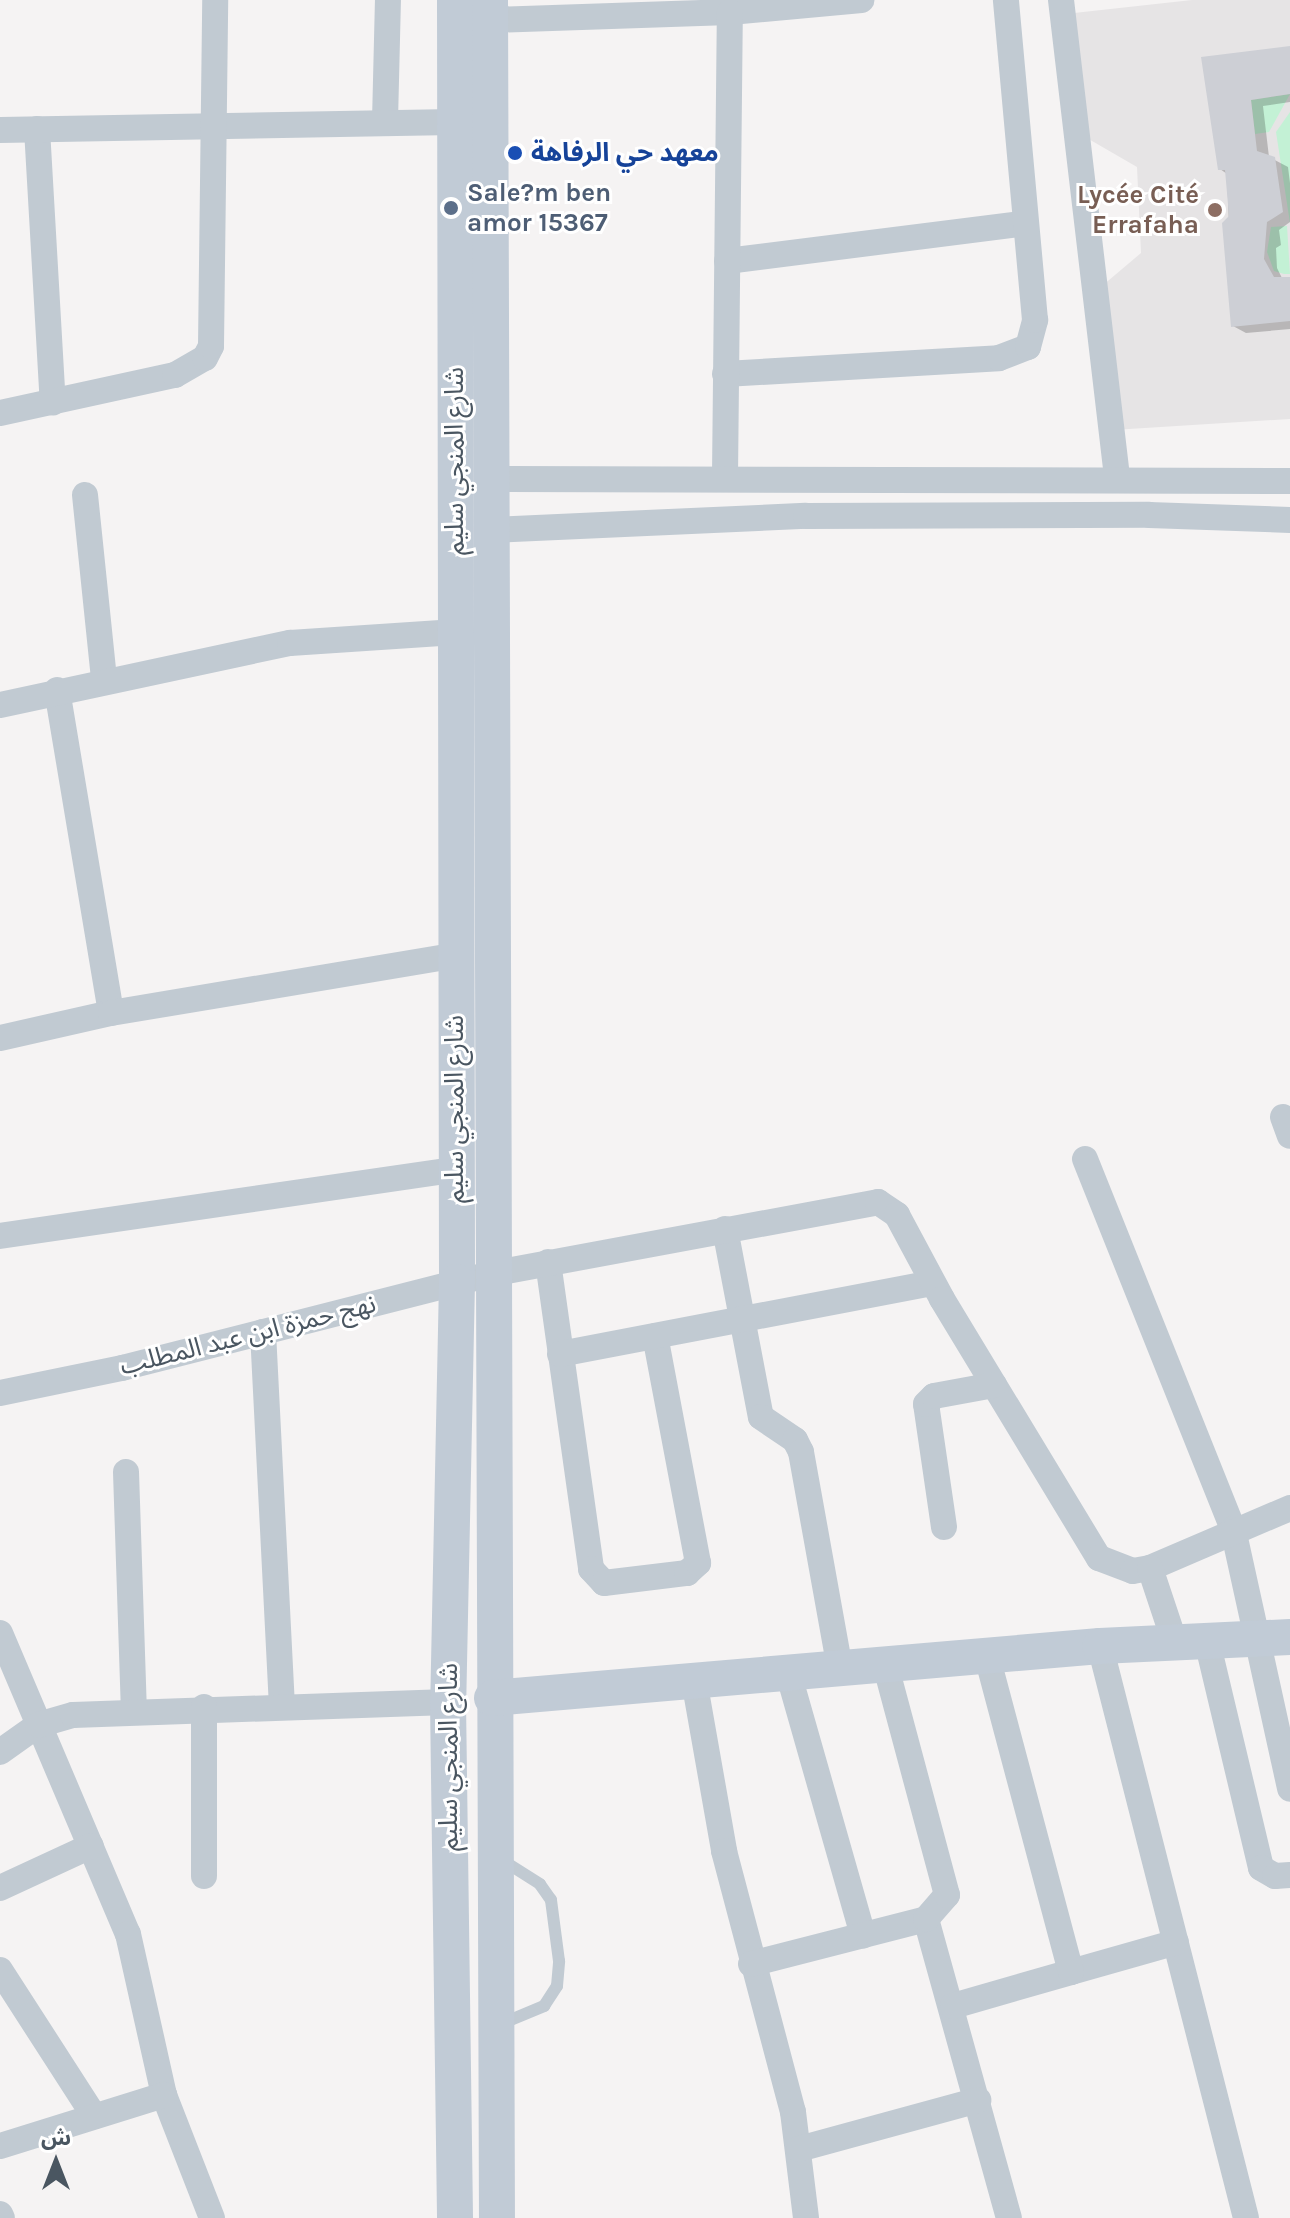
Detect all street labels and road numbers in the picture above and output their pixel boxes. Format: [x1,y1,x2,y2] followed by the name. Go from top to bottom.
[439,367,471,555] street label: شارع المنجي سليم
[439,1015,471,1203] street label: شارع المنجي سليم
[117,1288,379,1382] street label: نهج حمزة ابن عبد المطلب
[433,1663,465,1851] street label: شارع المنجي سليم

